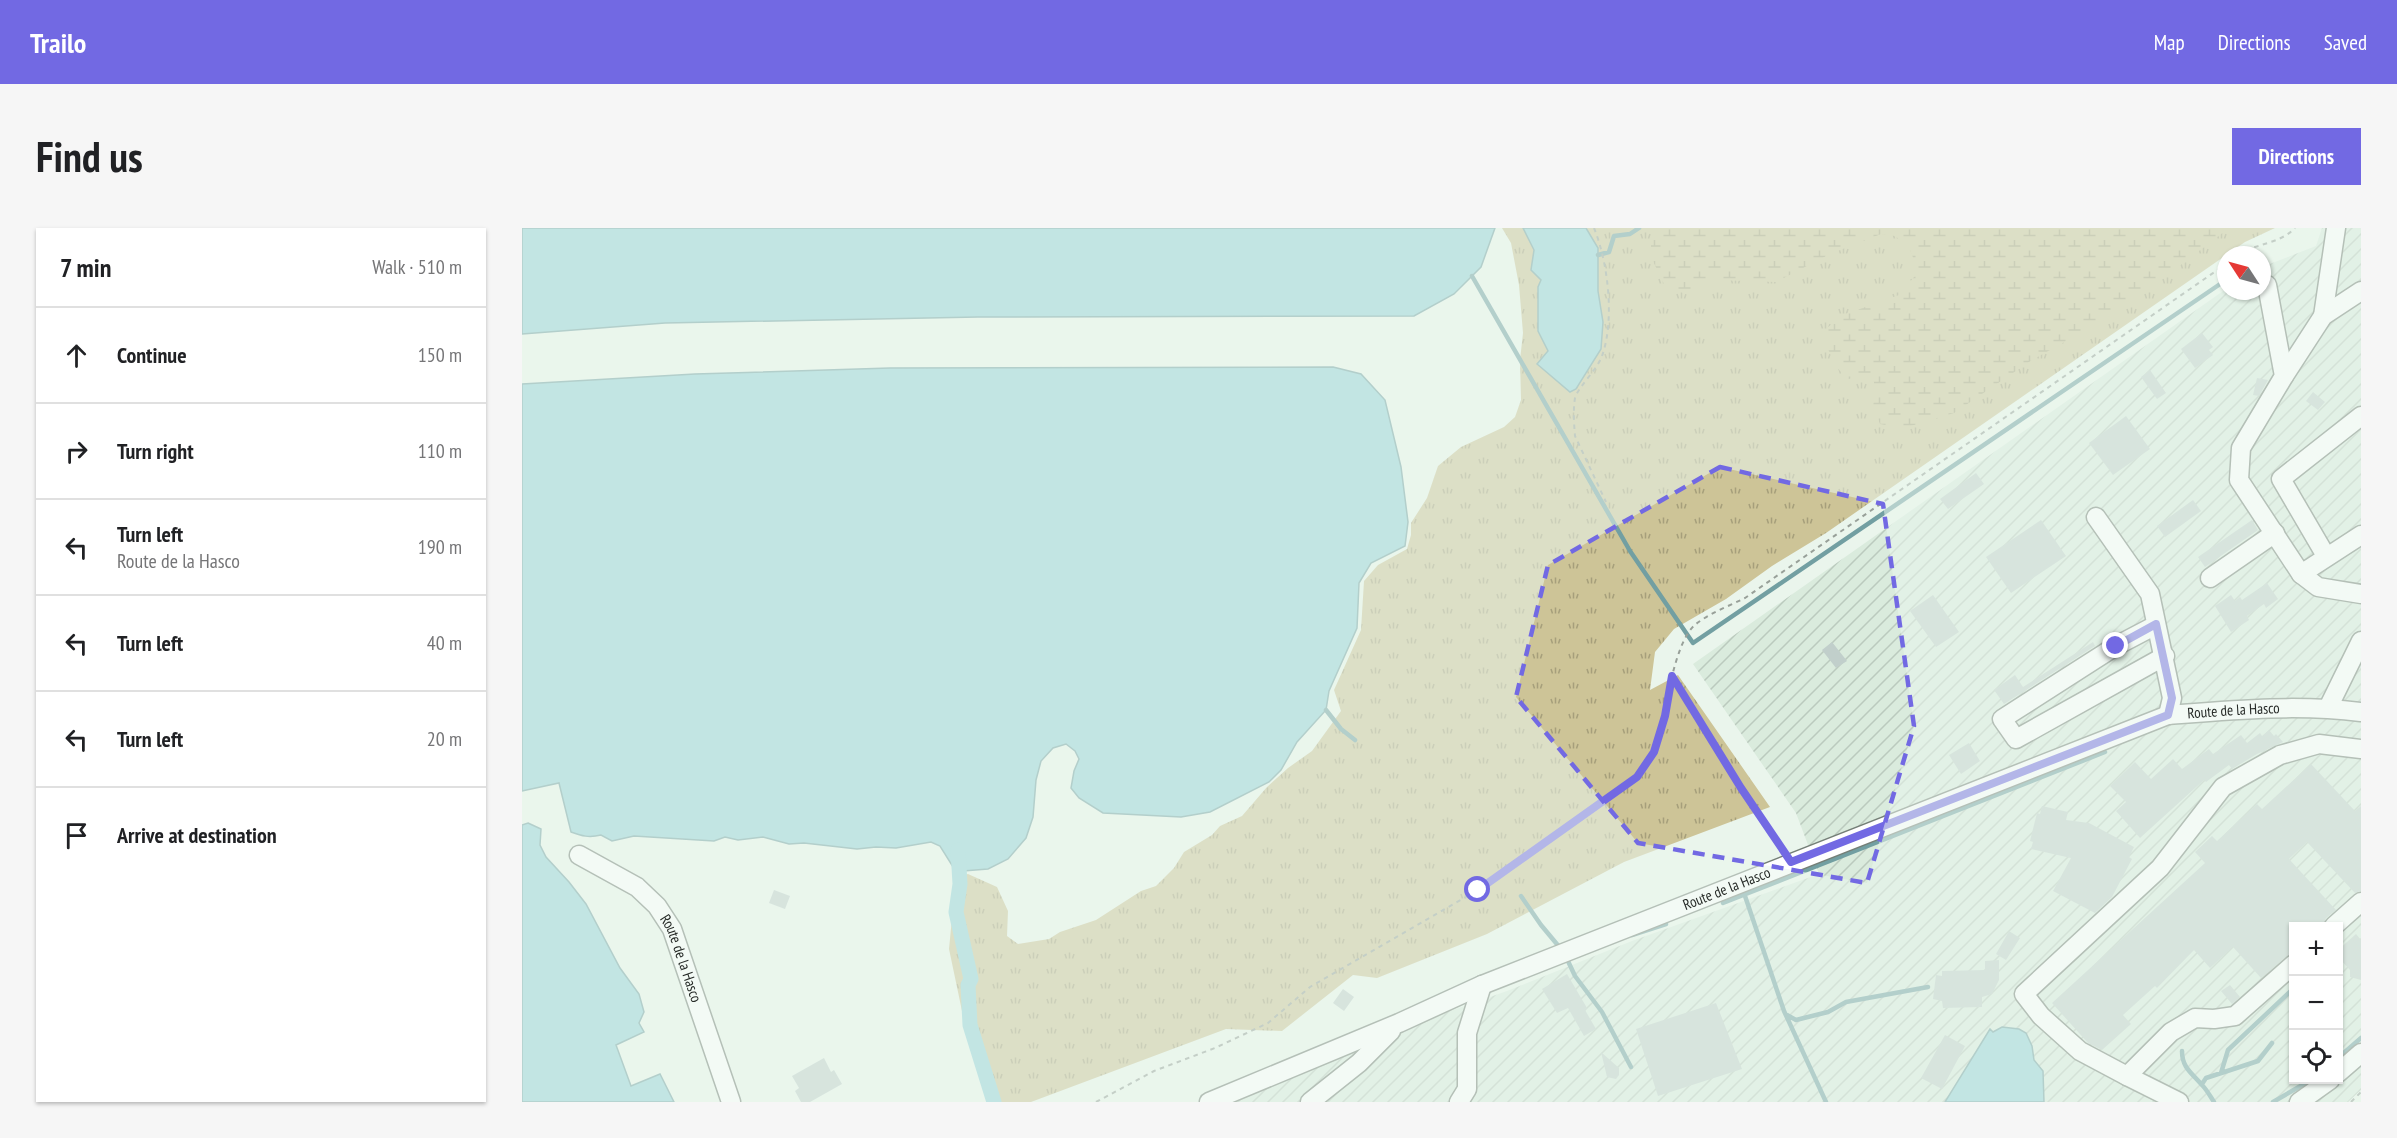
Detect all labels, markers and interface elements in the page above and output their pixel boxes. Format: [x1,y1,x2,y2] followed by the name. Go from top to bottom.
[30,24,86,61] text: Trailo
[2154,29,2185,56] text: Map
[2218,29,2291,56] text: Directions
[2324,29,2367,56] text: Saved
[2232,128,2361,185] button: Directions
[36,129,143,184] text: Find us
[2217,246,2271,300] north arrow
[60,251,111,284] text: 7 min
[372,254,462,280] text: Walk · 510 m
[60,339,93,372] icon: ahead
[117,341,187,369] text: Continue
[418,342,462,368] text: 150 m
[60,435,93,468] icon: right
[117,437,194,465] text: Turn right
[418,438,462,464] text: 110 m
[117,520,183,548] text: Turn left
[60,531,93,564] icon: left
[418,534,462,560] text: 190 m
[117,548,240,574] text: Route de la Hasco
[60,627,93,660] icon: left
[117,629,183,657] text: Turn left
[427,630,462,656] text: 40 m
[2102,632,2128,658] route end
[2187,698,2280,722] street label: Route de la Hasco
[60,723,93,756] icon: left
[117,725,183,753] text: Turn left
[427,726,462,752] text: 20 m
[60,819,93,852] icon: arrive
[117,821,277,849] text: Arrive at destination
[1680,862,1773,914] street label: Route de la Hasco
[1464,876,1490,902] route start
[656,911,706,1005] street label: Route de la Hasco
[2289,922,2343,1084] map controls
[2289,922,2343,976] button: +
[2289,976,2343,1030] button: −
[2289,1030,2343,1084] button: locate

